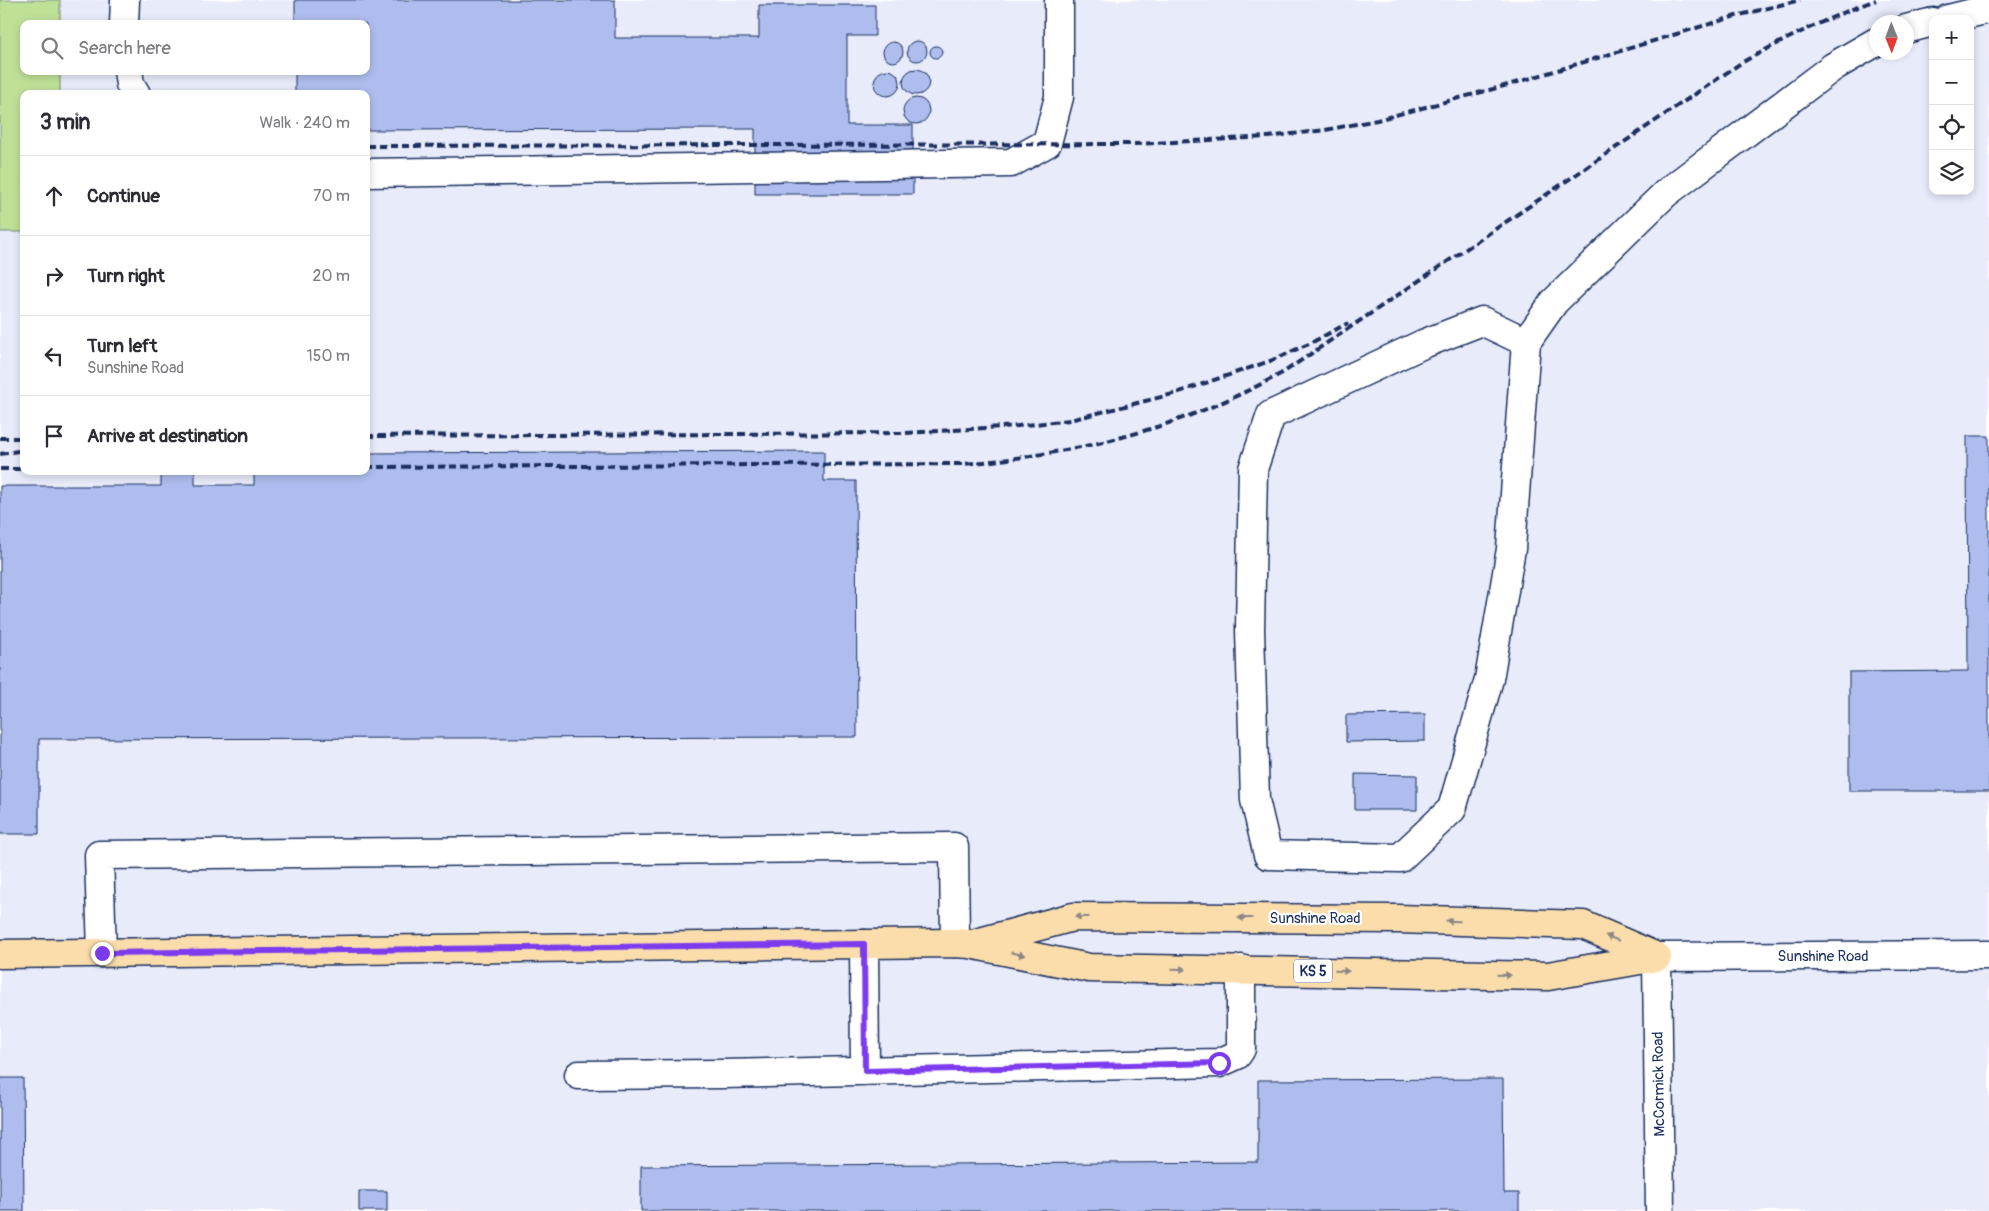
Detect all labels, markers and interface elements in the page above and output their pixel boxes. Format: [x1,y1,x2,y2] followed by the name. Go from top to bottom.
[1869,15,1914,60] north arrow
[1929,15,1974,195] map controls
[1929,15,1974,60] button: +
[20,20,370,75] search box
[38,34,66,62] icon: search
[78,36,171,60] text: Search here
[1929,60,1974,105] button: −
[1929,105,1974,150] button: locate
[40,109,90,136] text: 3 min
[259,113,350,133] text: Walk · 240 m
[1929,150,1974,195] button: layers
[40,182,68,210] icon: ahead
[87,184,160,208] text: Continue
[313,186,350,206] text: 70 m
[40,262,68,290] icon: right
[87,264,165,288] text: Turn right
[312,266,350,286] text: 20 m
[87,334,157,358] text: Turn left
[40,342,68,370] icon: left
[306,346,350,366] text: 150 m
[87,358,184,378] text: Sunshine Road
[40,422,68,450] icon: arrive
[87,424,248,448] text: Arrive at destination
[1269,909,1361,928] street label: Sunshine Road
[1074,913,1090,921] one-way arrow
[1236,914,1252,922] one-way arrow
[1444,916,1460,924] one-way arrow
[1605,933,1620,941] one-way arrow
[91,942,114,965] route end
[1777,947,1869,966] street label: Sunshine Road
[1011,950,1027,958] one-way arrow
[1294,959,1332,982] road number: KS 5
[1171,965,1187,973] one-way arrow
[1334,968,1350,976] one-way arrow
[1496,971,1512,979] one-way arrow
[1649,1031,1669,1137] street label: McCormick Road
[1208,1052,1231,1075] route start

